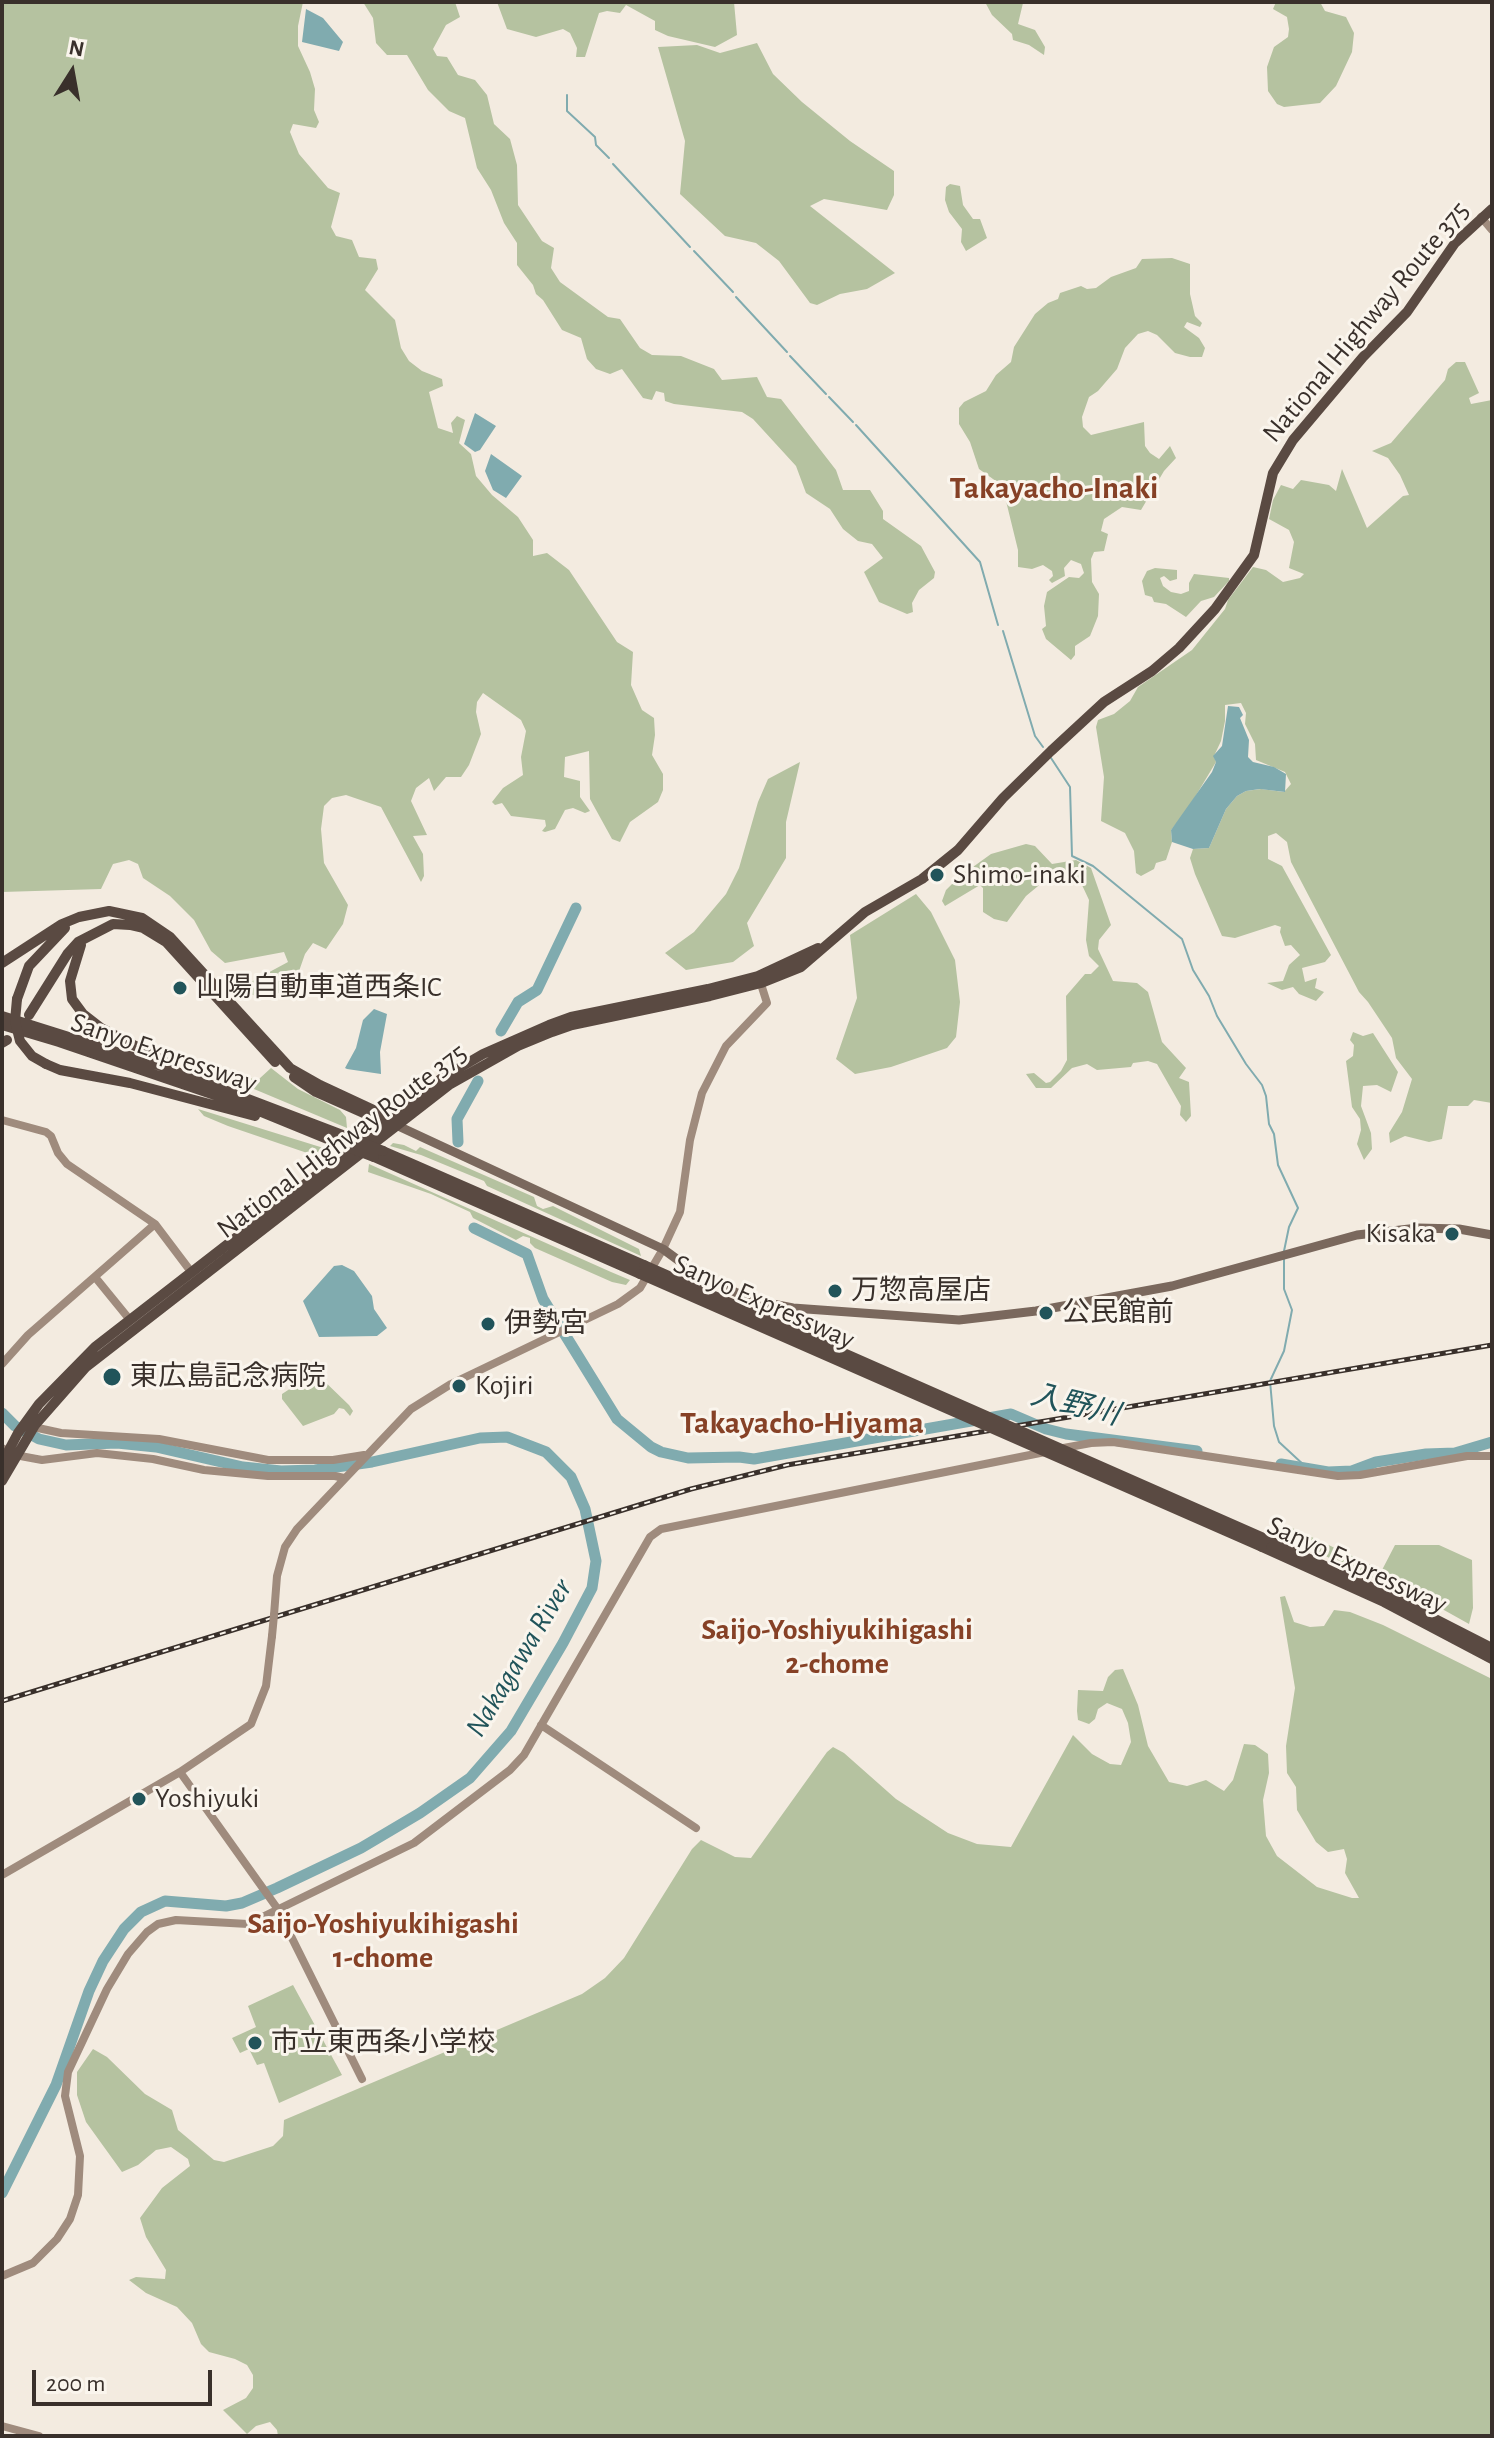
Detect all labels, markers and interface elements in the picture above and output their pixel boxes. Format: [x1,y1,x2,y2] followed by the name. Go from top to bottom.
[32,32,112,112] north arrow
[67,36,86,61] text: N
[1255,195,1477,449] street label: National Highway Route 375
[950,469,1158,507] district label: Takayacho-Inaki
[953,858,1086,892] place label: Shimo-inaki
[928,866,946,884] marker: Shimo-inaki
[196,971,442,1005] place label: 山陽自動車道西条IC
[171,979,189,997] marker: 山陽自動車道西条IC
[67,1005,261,1101] street label: Sanyo Expressway
[210,1036,474,1246] street label: National Highway Route 375
[1365,1217,1436,1251] place label: Kisaka
[1443,1225,1461,1243] marker: Kisaka
[668,1247,860,1357] street label: Sanyo Expressway
[851,1274,991,1308] place label: 万惣高屋店
[826,1282,844,1300] marker: 万惣高屋店
[1062,1296,1174,1330] place label: 公民館前
[1037,1304,1055,1322] marker: 公民館前
[504,1307,588,1341] place label: 伊勢宮
[479,1315,497,1333] marker: 伊勢宮
[130,1360,326,1394] place label: 東広島記念病院
[101,1366,123,1388] marker: 東広島記念病院
[475,1369,533,1403] place label: Kojiri
[450,1377,468,1395] marker: Kojiri
[1027,1377,1123,1433] water label: 入野川
[680,1404,924,1442] district label: Takayacho-Hiyama
[1262,1509,1452,1621] street label: Sanyo Expressway
[458,1573,580,1743] water label: Nakagawa River
[701,1612,973,1682] district label: Saijo-Yoshiyukihigashi 2-chome
[155,1782,259,1816] place label: Yoshiyuki
[130,1790,148,1808] marker: Yoshiyuki
[247,1906,519,1976] district label: Saijo-Yoshiyukihigashi 1-chome
[271,2026,495,2060] place label: 市立東西条小学校
[246,2034,264,2052] marker: 市立東西条小学校
[36,2354,216,2404] scale bar
[46,2372,105,2396] text: 200 m

